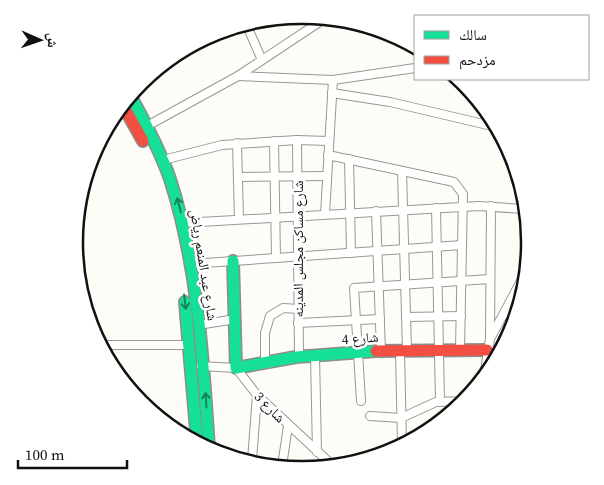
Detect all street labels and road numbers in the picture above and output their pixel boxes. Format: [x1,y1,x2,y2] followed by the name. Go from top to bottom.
[288,181,308,317] street label: شارع مساكن مجلس المدينه
[185,208,223,322] street label: شارع عبد المنعم رياض
[341,327,379,349] street label: شارع 4
[250,387,290,427] street label: شارع 3

